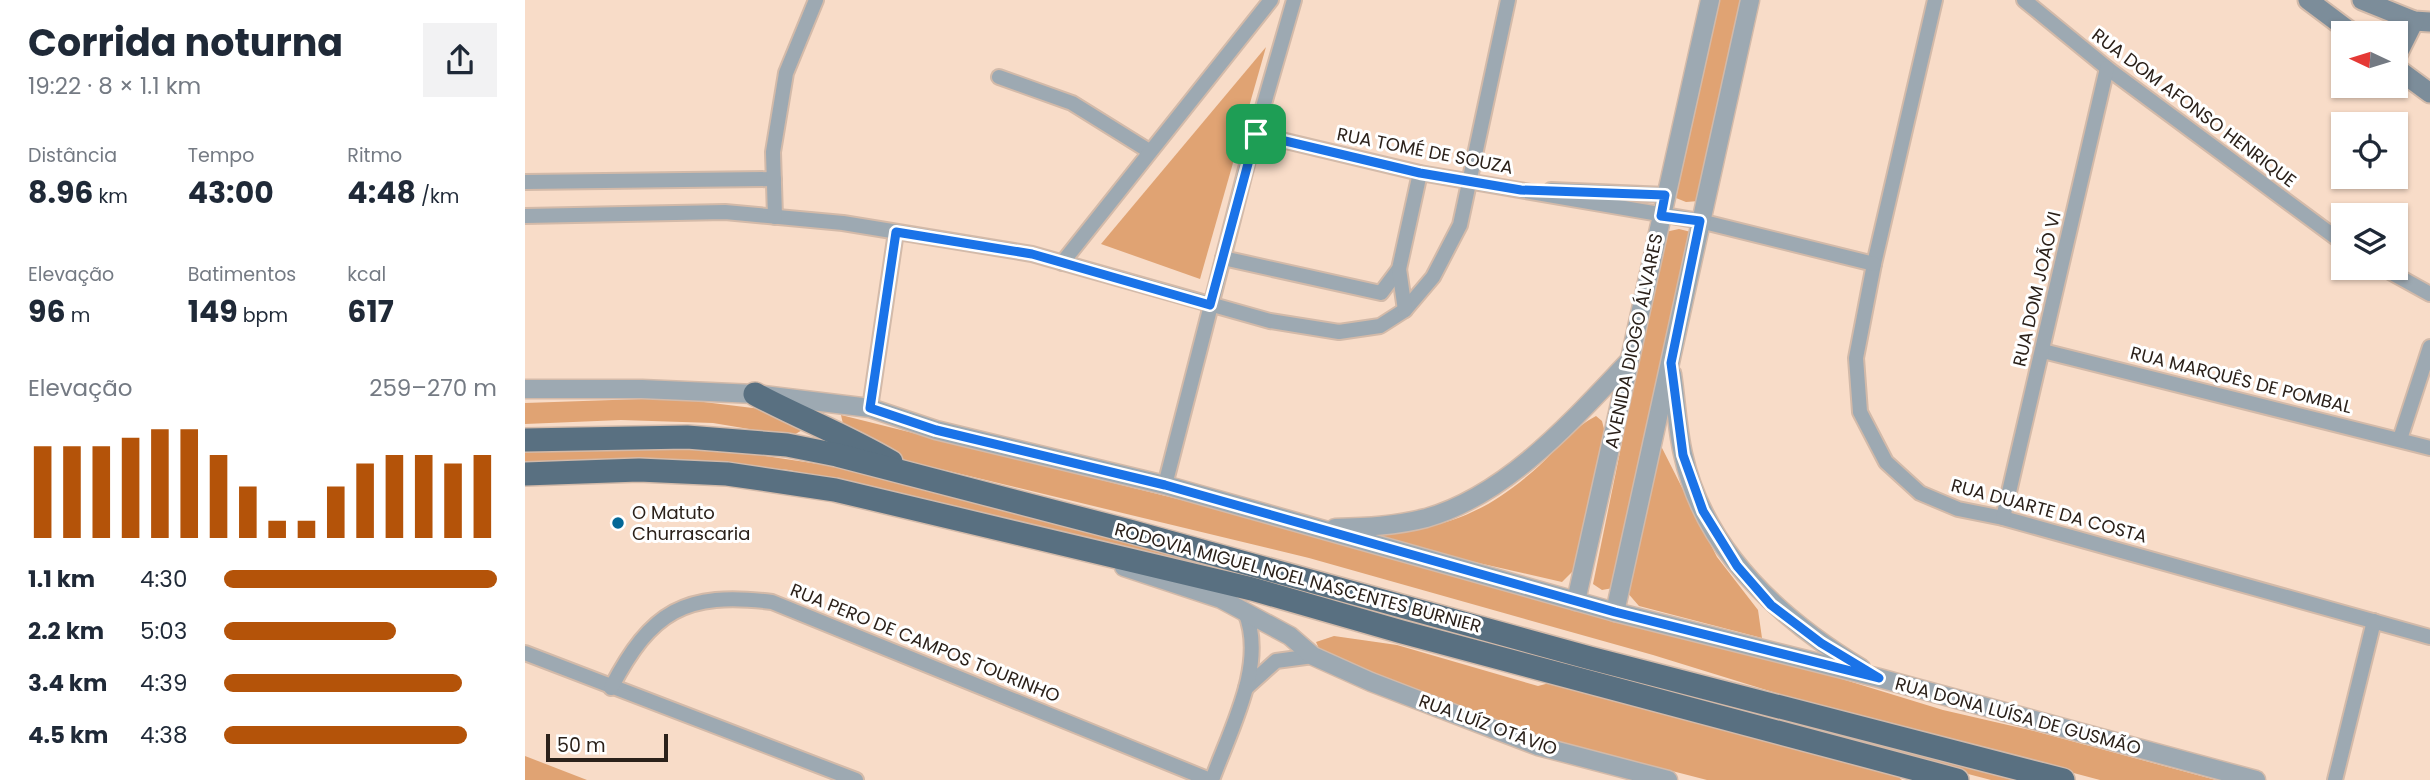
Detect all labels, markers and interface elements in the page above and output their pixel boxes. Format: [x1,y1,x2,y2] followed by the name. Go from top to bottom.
[28,16,343,69] text: Corrida noturna
[2331,21,2408,98] north arrow
[2331,21,2408,280] map controls
[2087,22,2302,193] street label: RUA DOM AFONSO HENRIQUE
[423,23,497,97] button: share
[28,70,201,102] text: 19:22 · 8 × 1.1 km
[1226,104,1286,164] pin
[2331,112,2408,189] button: locate
[1237,115,1275,153] icon: arrive
[1335,121,1515,180] street label: RUA TOMÉ DE SOUZA
[28,142,117,169] text: Distância
[188,142,254,169] text: Tempo
[347,142,402,169] text: Ritmo
[28,171,93,214] text: 8.96
[188,171,274,214] text: 43:00
[347,171,416,214] text: 4:48
[93,183,128,210] text: km
[416,183,459,210] text: /km
[2331,203,2408,280] button: layers
[2006,209,2067,369] street label: RUA DOM JOÃO VI
[1598,231,1669,451] street label: AVENIDA DIOGO ÁLVARES
[28,261,114,288] text: Elevação
[188,261,296,288] text: Batimentos
[347,261,386,288] text: kcal
[28,290,66,333] text: 96
[188,290,238,333] text: 149
[347,290,394,333] text: 617
[66,302,90,329] text: m
[238,302,288,329] text: bpm
[2128,340,2355,419] street label: RUA MARQUÊS DE POMBAL
[28,372,132,404] text: Elevação
[369,372,497,404] text: 259–270 m
[1948,472,2150,549] street label: RUA DUARTE DA COSTA
[632,500,750,546] place label: O Matuto Churrascaria
[610,515,626,531] marker: O Matuto Churrascaria
[1112,516,1484,639] street label: RODOVIA MIGUEL NOEL NASCENTES BURNIER
[28,563,95,595] text: 1.1 km
[140,563,187,595] text: 4:30
[787,577,1064,708] street label: RUA PERO DE CAMPOS TOURINHO
[28,615,104,647] text: 2.2 km
[140,615,187,647] text: 5:03
[28,667,107,699] text: 3.4 km
[140,667,187,699] text: 4:39
[1892,671,2144,760] street label: RUA DONA LUÍSA DE GUSMÃO
[1415,688,1561,761] street label: RUA LUÍZ OTÁVIO
[28,719,108,751] text: 4.5 km
[140,719,187,751] text: 4:38
[546,731,669,763] scale bar
[557,732,606,759] text: 50 m

